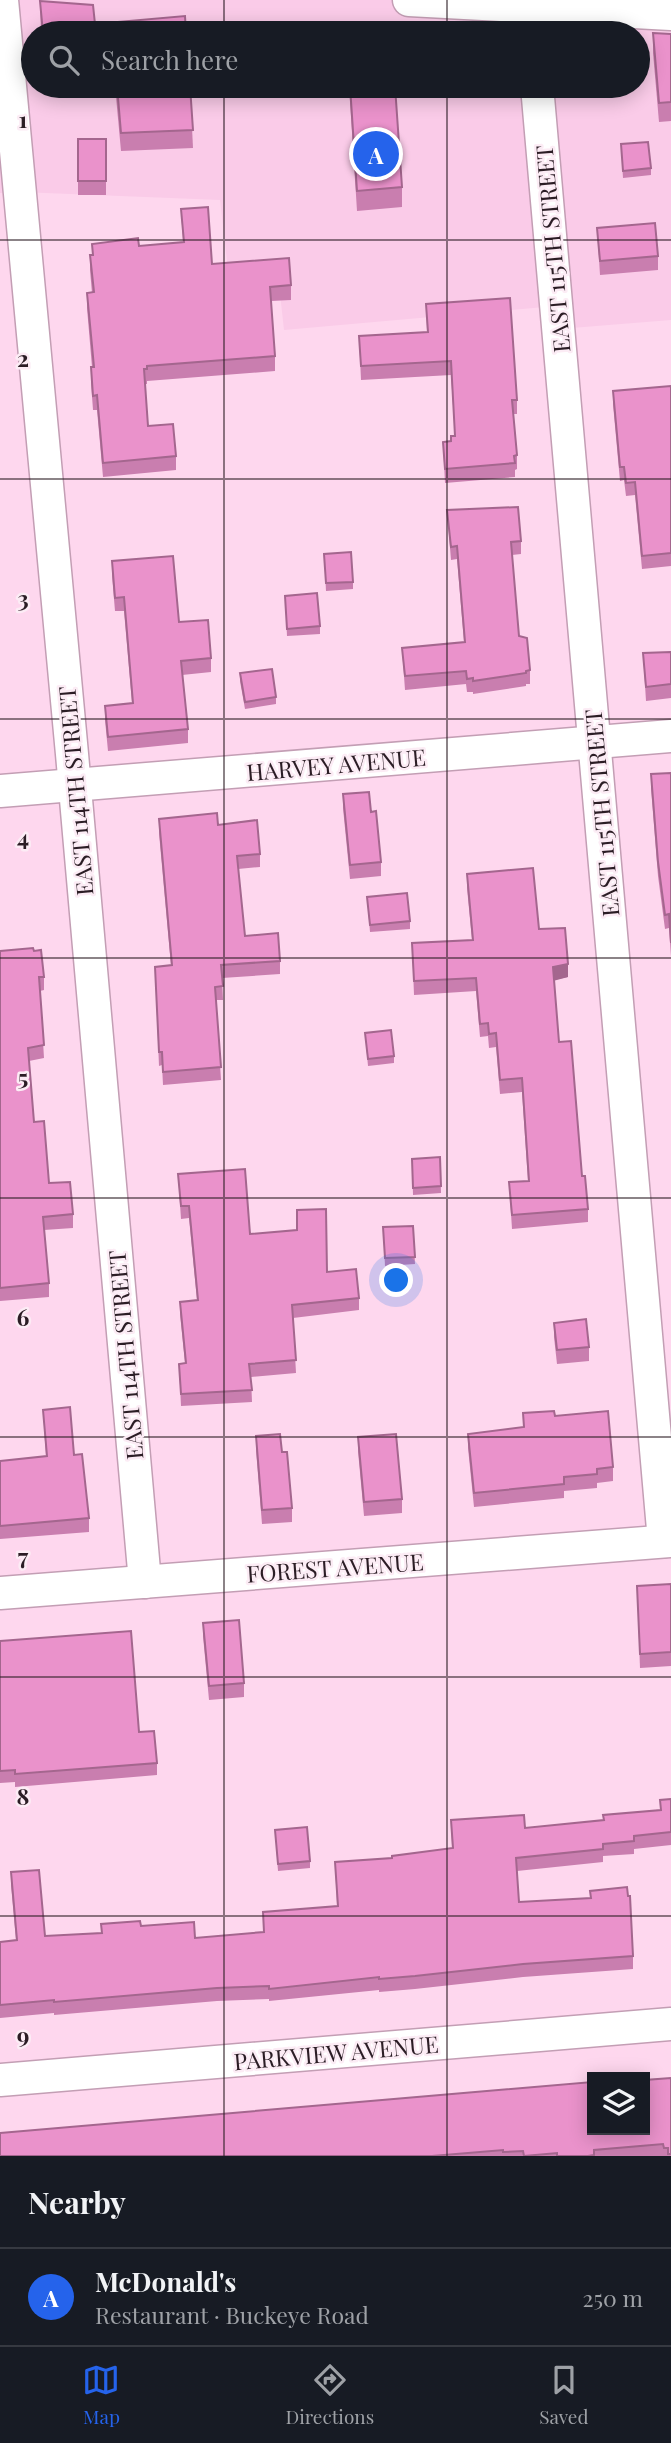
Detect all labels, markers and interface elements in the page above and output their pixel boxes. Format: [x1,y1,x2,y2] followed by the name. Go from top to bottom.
[21,21,650,98] search box
[45,41,83,79] icon: search
[101,42,238,77] text: Search here
[19,103,28,134] text: 1
[353,128,399,180] pin: A
[527,144,577,354] street label: EAST 115TH STREET
[17,342,29,373] text: 2
[17,582,29,613] text: 3
[50,685,100,897] street label: EAST 114TH STREET
[576,708,626,918] street label: EAST 115TH STREET
[245,741,427,787] street label: HARVEY AVENUE
[17,821,29,852] text: 4
[18,1061,28,1092] text: 5
[100,1249,150,1461] street label: EAST 114TH STREET
[379,1263,413,1297] your location
[17,1301,30,1332] text: 6
[18,1540,29,1571] text: 7
[245,1545,425,1589] street label: FOREST AVENUE
[17,1780,29,1811] text: 8
[17,2019,29,2050] text: 9
[232,2028,440,2076] street label: PARKVIEW AVENUE
[587,2072,650,2135] map controls
[587,2072,650,2135] button: layers
[28,2182,126,2222] text: Nearby
[95,2264,236,2299] text: McDonald's
[43,2282,59,2313] text: A
[582,2282,643,2313] text: 250 m
[95,2299,369,2330] text: Restaurant · Buckeye Road
[82,2361,120,2429] tab: Map
[285,2361,374,2429] tab: Directions
[539,2361,589,2429] tab: Saved

